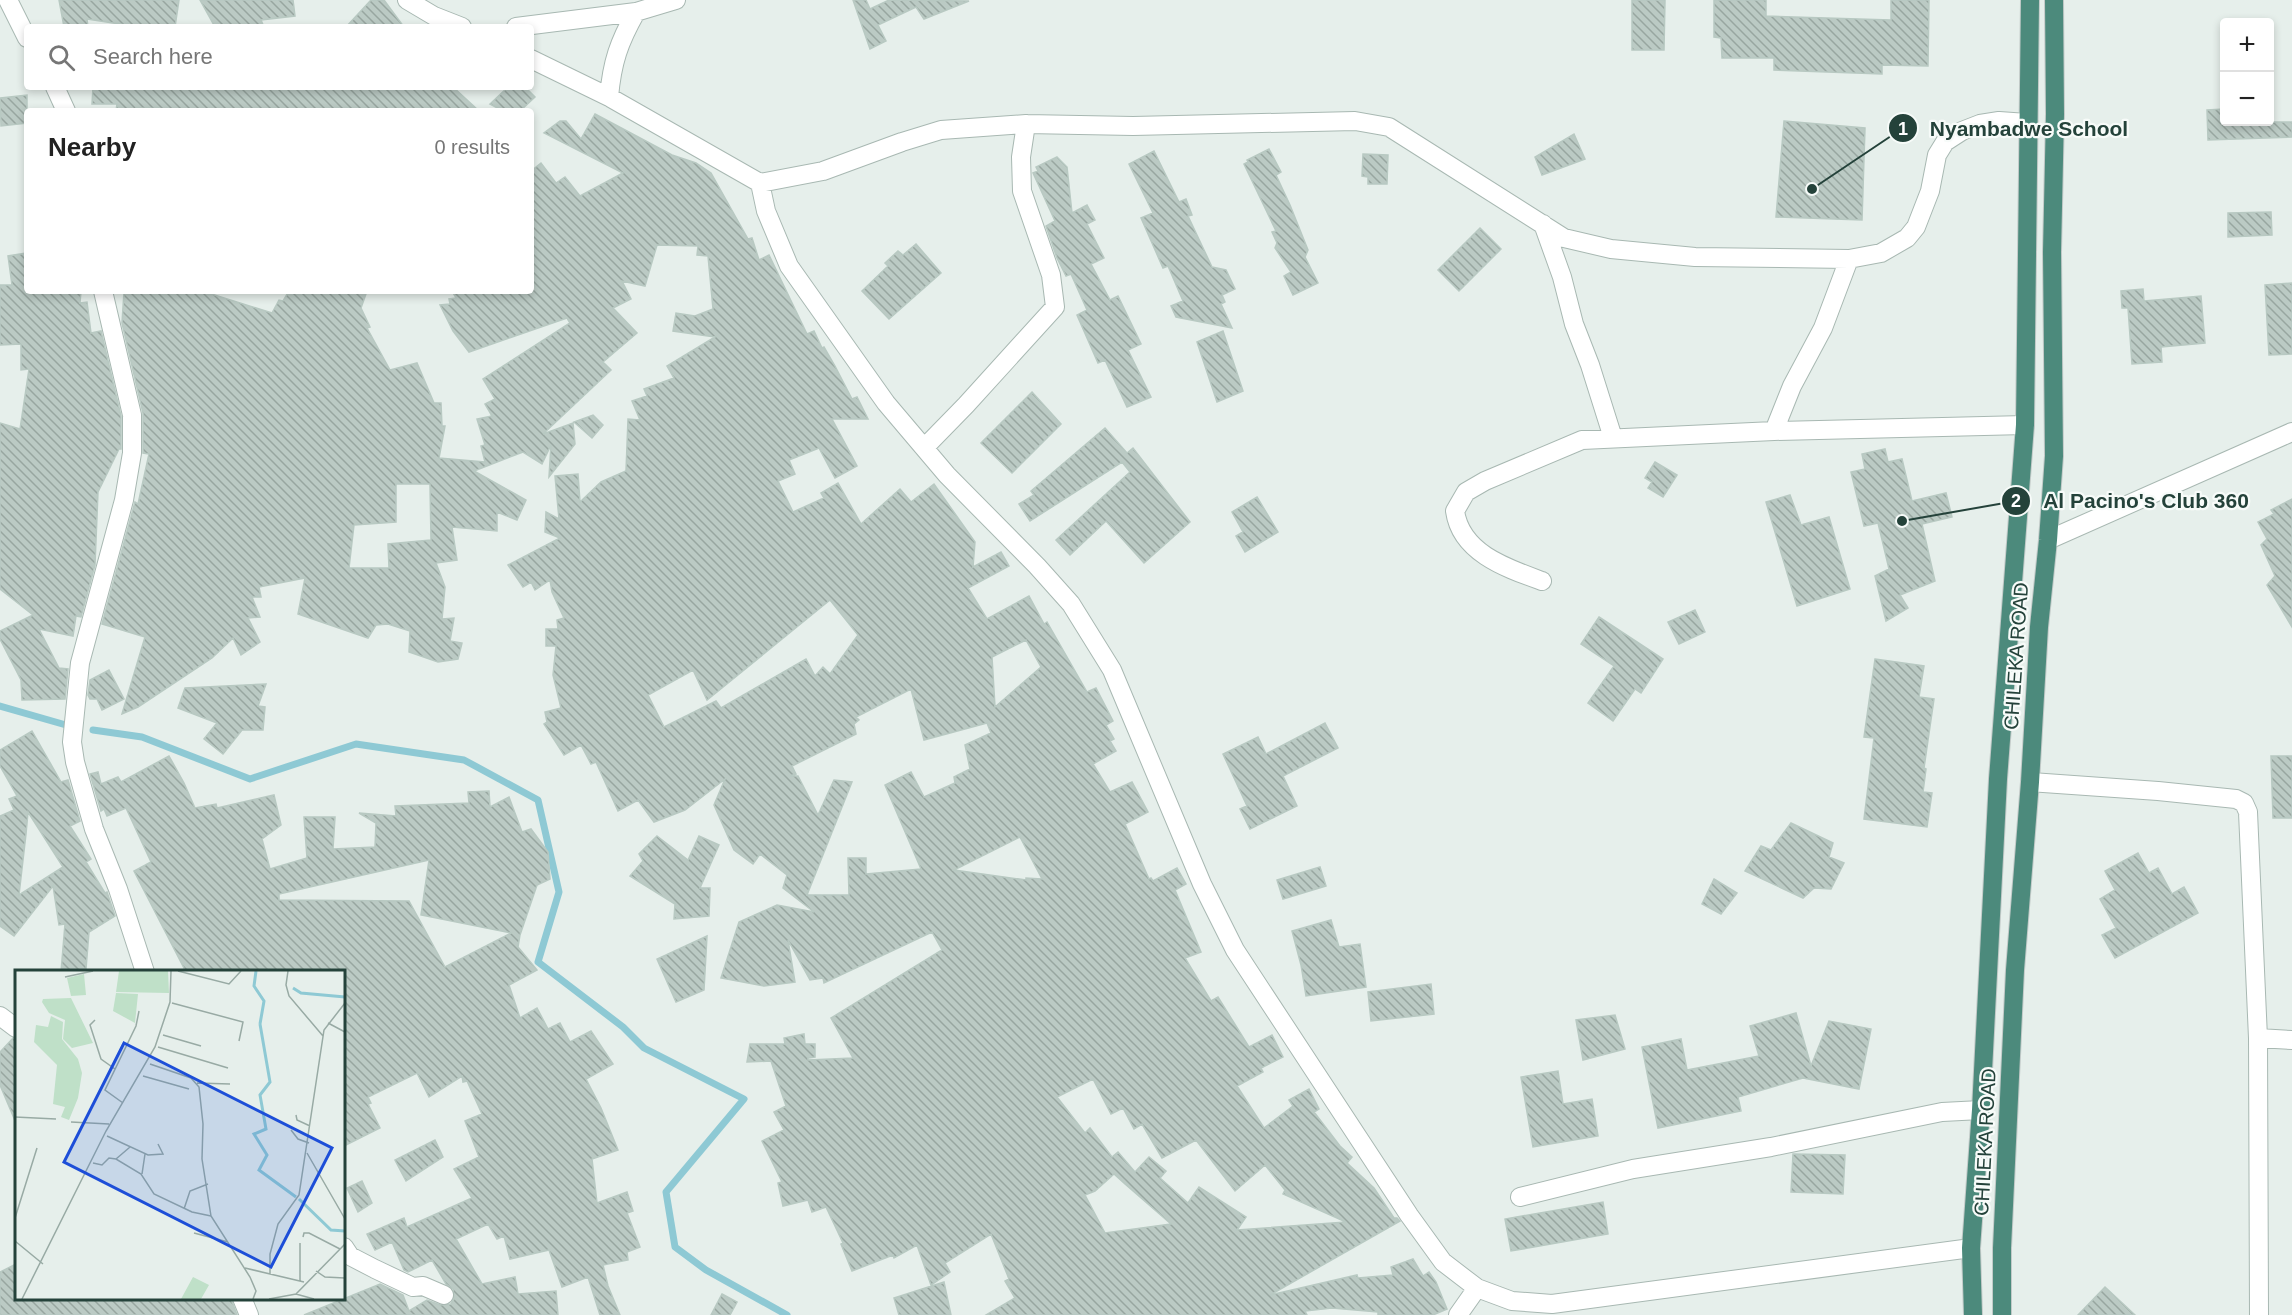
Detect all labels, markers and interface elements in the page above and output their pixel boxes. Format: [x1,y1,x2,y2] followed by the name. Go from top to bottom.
[2220,18,2274,126] map controls
[2220,18,2274,72] button: +
[24,24,534,90] search box
[45,41,78,74] icon: search
[93,44,213,69] text: Search here
[2220,72,2274,126] button: −
[1888,109,2141,148] callout: Nyambadwe School
[1930,117,2128,140] text: Nyambadwe School
[1898,119,1908,139] text: 1
[48,132,136,162] text: Nearby
[434,136,510,158] text: 0 results
[2001,481,2261,520] callout: Al Pacino's Club 360
[2043,489,2249,512] text: Al Pacino's Club 360
[2011,491,2021,511] text: 2
[2000,581,2032,731] street label: CHILEKA ROAD
[15,970,345,1300] inset map
[1970,1068,2000,1216] street label: CHILEKA ROAD

